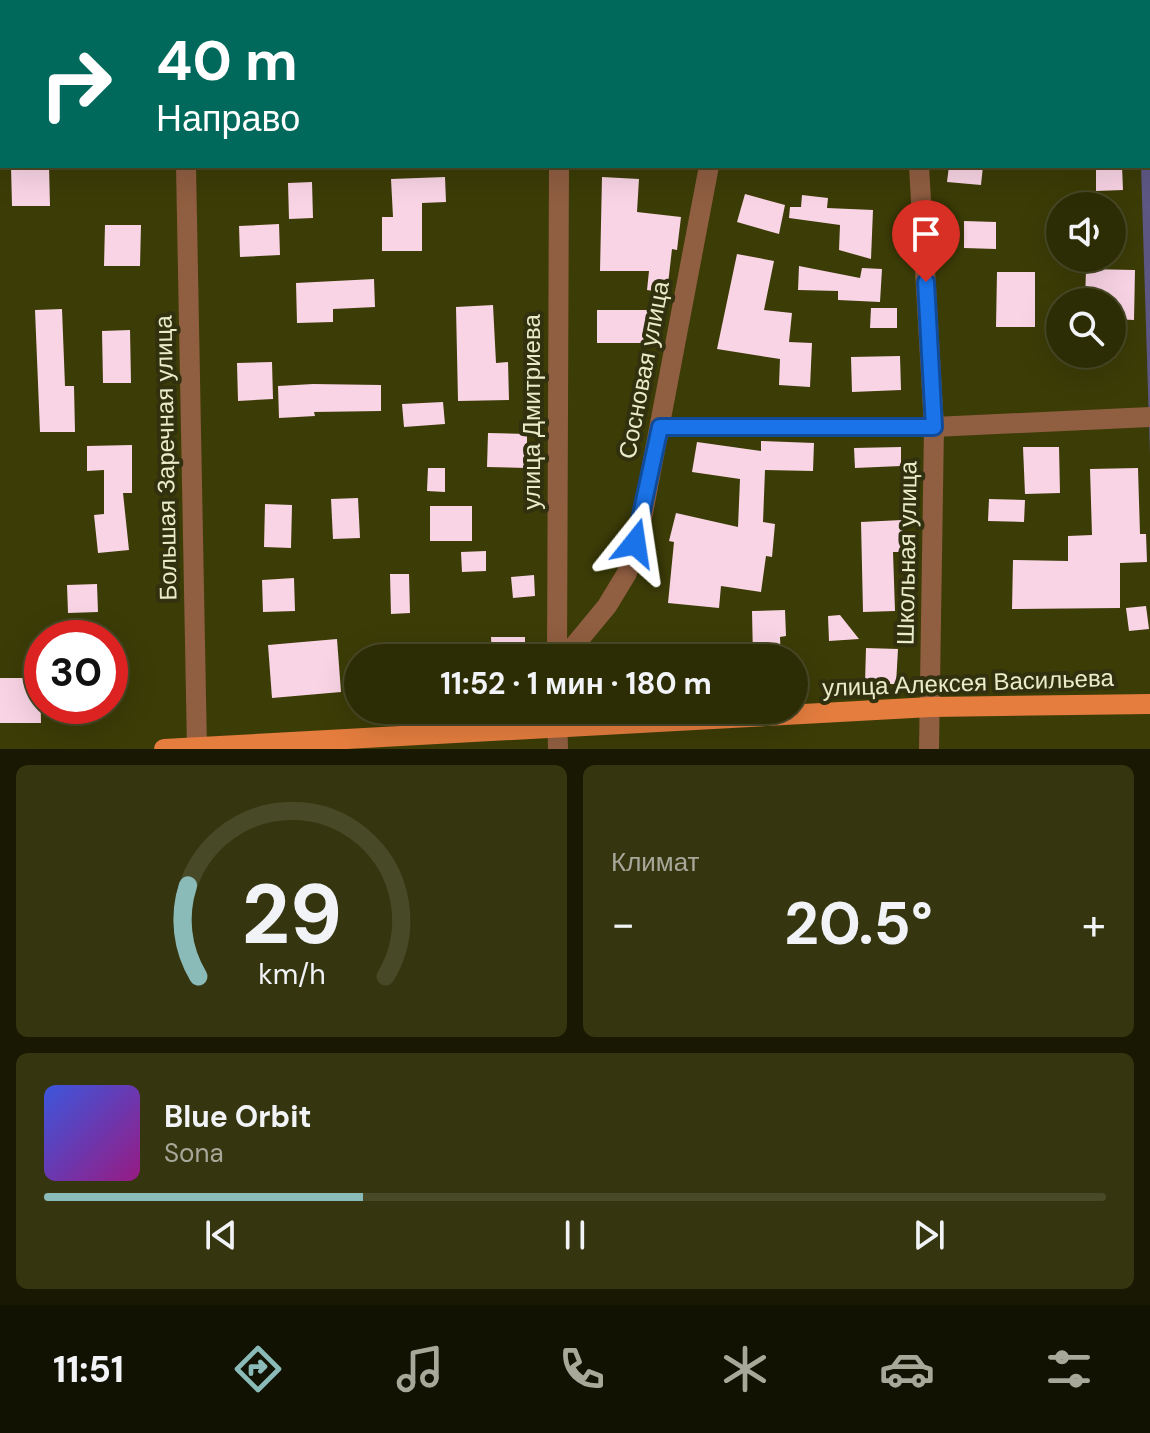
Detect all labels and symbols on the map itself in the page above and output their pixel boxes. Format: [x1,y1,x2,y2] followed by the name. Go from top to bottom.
[892,200,960,282] pin
[611,278,676,461] street label: Сосновая улица
[148,314,183,601] street label: Большая Заречная улица
[516,314,547,510] street label: улица Дмитриева
[889,460,924,645] street label: Школьная улица
[593,501,677,585] position arrow
[24,620,128,724] speed limit sign: 30
[822,662,1115,703] street label: улица Алексея Васильева

